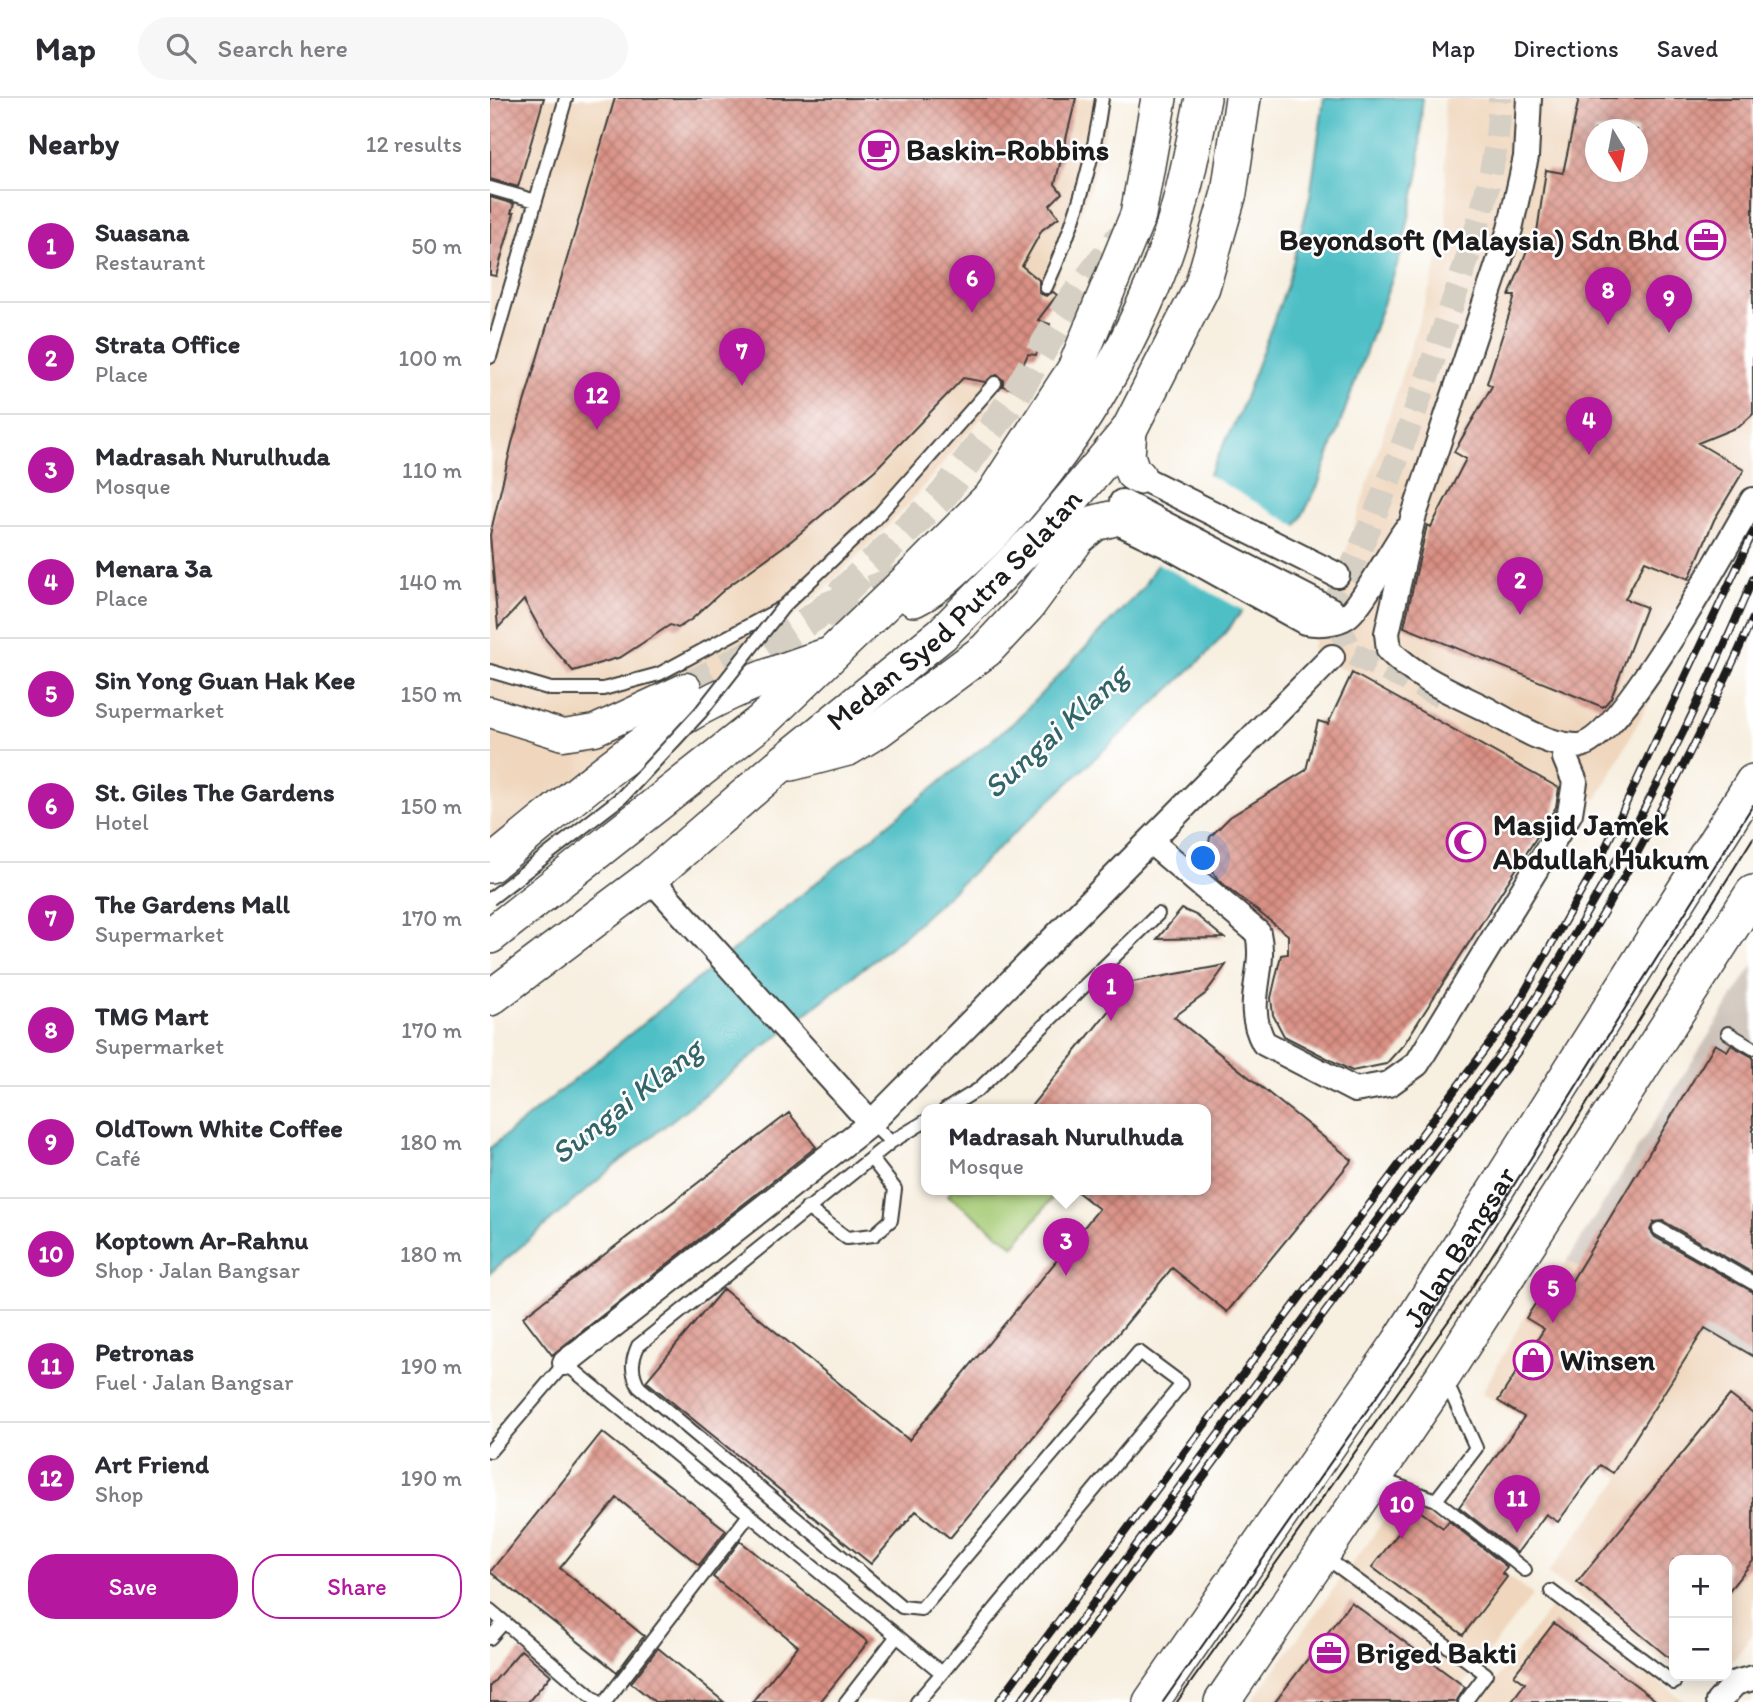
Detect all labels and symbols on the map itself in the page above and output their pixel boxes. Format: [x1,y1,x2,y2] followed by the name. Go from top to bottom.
[1585,119,1648,182] north arrow
[858,129,900,171] cafe icon: Baskin-Robbins
[906,131,1109,168] place label: Baskin-Robbins
[1685,219,1727,261] office icon: Beyondsoft (Malaysia) Sdn Bhd
[1279,221,1679,258] place label: Beyondsoft (Malaysia) Sdn Bhd
[949,255,995,313] pin: 6
[1585,267,1631,325] pin: 8
[1646,275,1692,333] pin: 9
[719,328,765,386] pin: 7
[574,372,620,430] pin: 12
[1566,397,1612,455] pin: 4
[818,481,1090,738] street label: Medan Syed Putra Selatan
[1497,557,1543,615] pin: 2
[975,654,1138,806] water label: Sungai Klang
[1492,806,1710,877] place label: Masjid Jamek Abdullah Hukum
[1445,821,1487,863] mosque icon: Masjid Jamek Abdullah Hukum
[1186,841,1220,875] your location
[1088,963,1134,1021] pin: 1
[543,1028,712,1172] water label: Sungai Klang
[1395,1159,1524,1334] street label: Jalan Bangsar
[1043,1218,1089,1276] pin: 3
[1530,1265,1576,1323] pin: 5
[1512,1339,1554,1381] shop icon: Winsen
[1560,1341,1655,1378] place label: Winsen
[1494,1475,1540,1533] pin: 11
[1379,1481,1425,1539] pin: 10
[1308,1632,1350,1674] office icon: Briged Bakti
[1356,1634,1517,1671] place label: Briged Bakti

